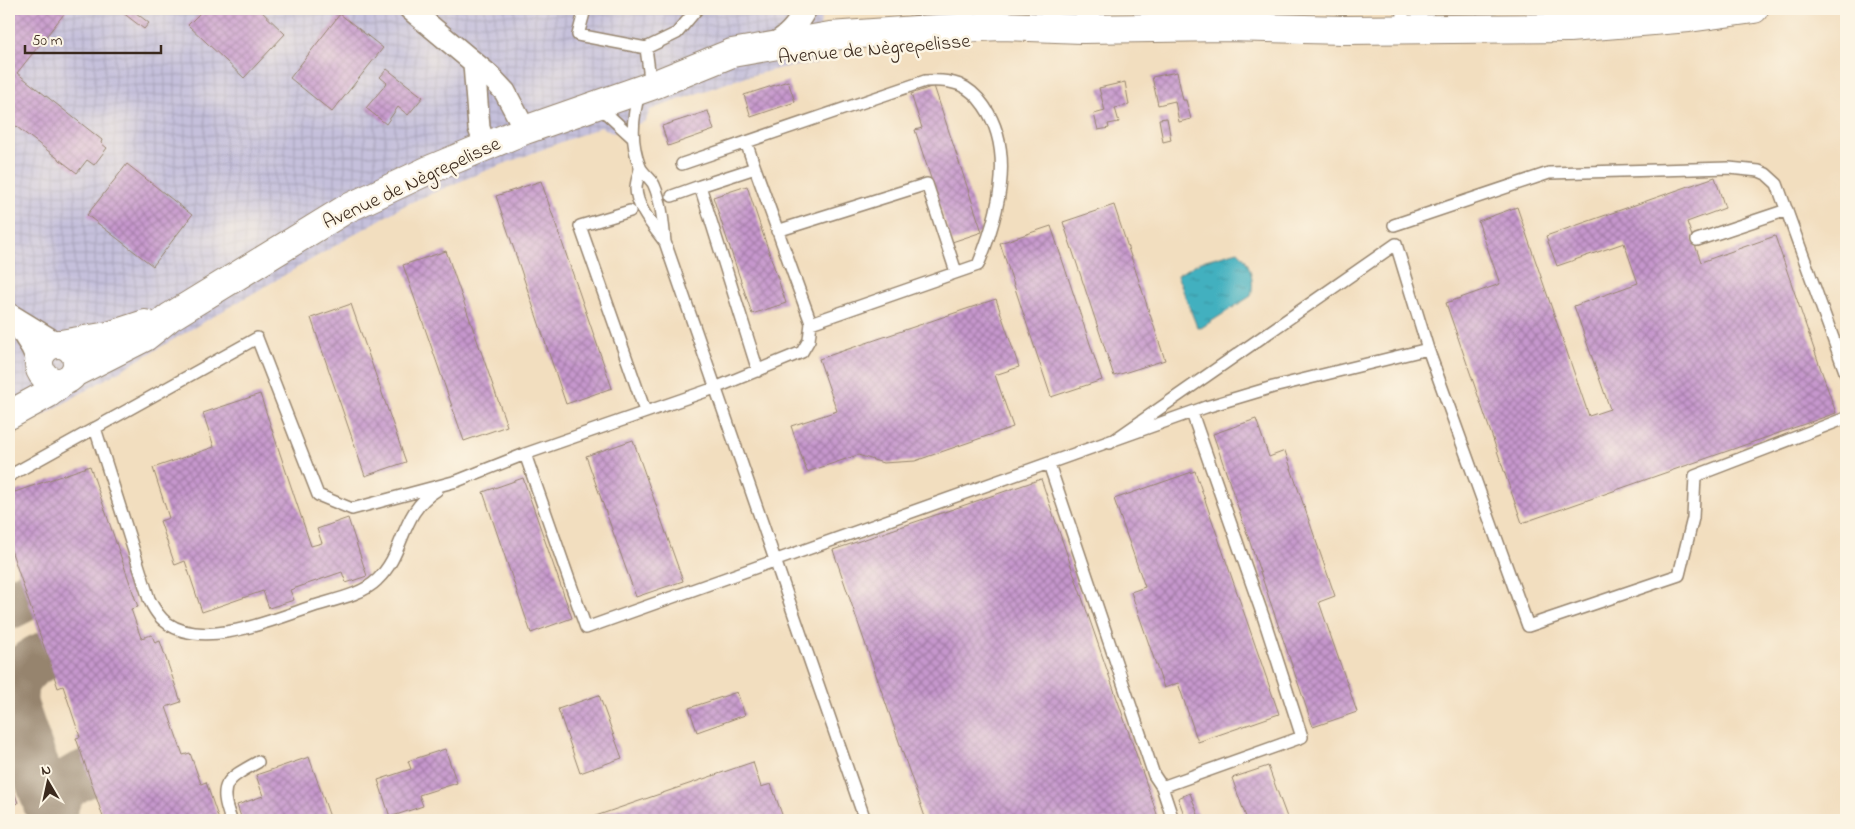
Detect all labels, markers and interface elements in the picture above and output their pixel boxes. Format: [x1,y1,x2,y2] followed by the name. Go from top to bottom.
[25,22,161,54] scale bar
[777,28,972,74] street label: Avenue de Nègrepelisse
[32,30,63,52] text: 50 m
[319,130,506,239] street label: Avenue de Nègrepelisse
[22,756,72,806] north arrow
[40,760,53,782] text: N

